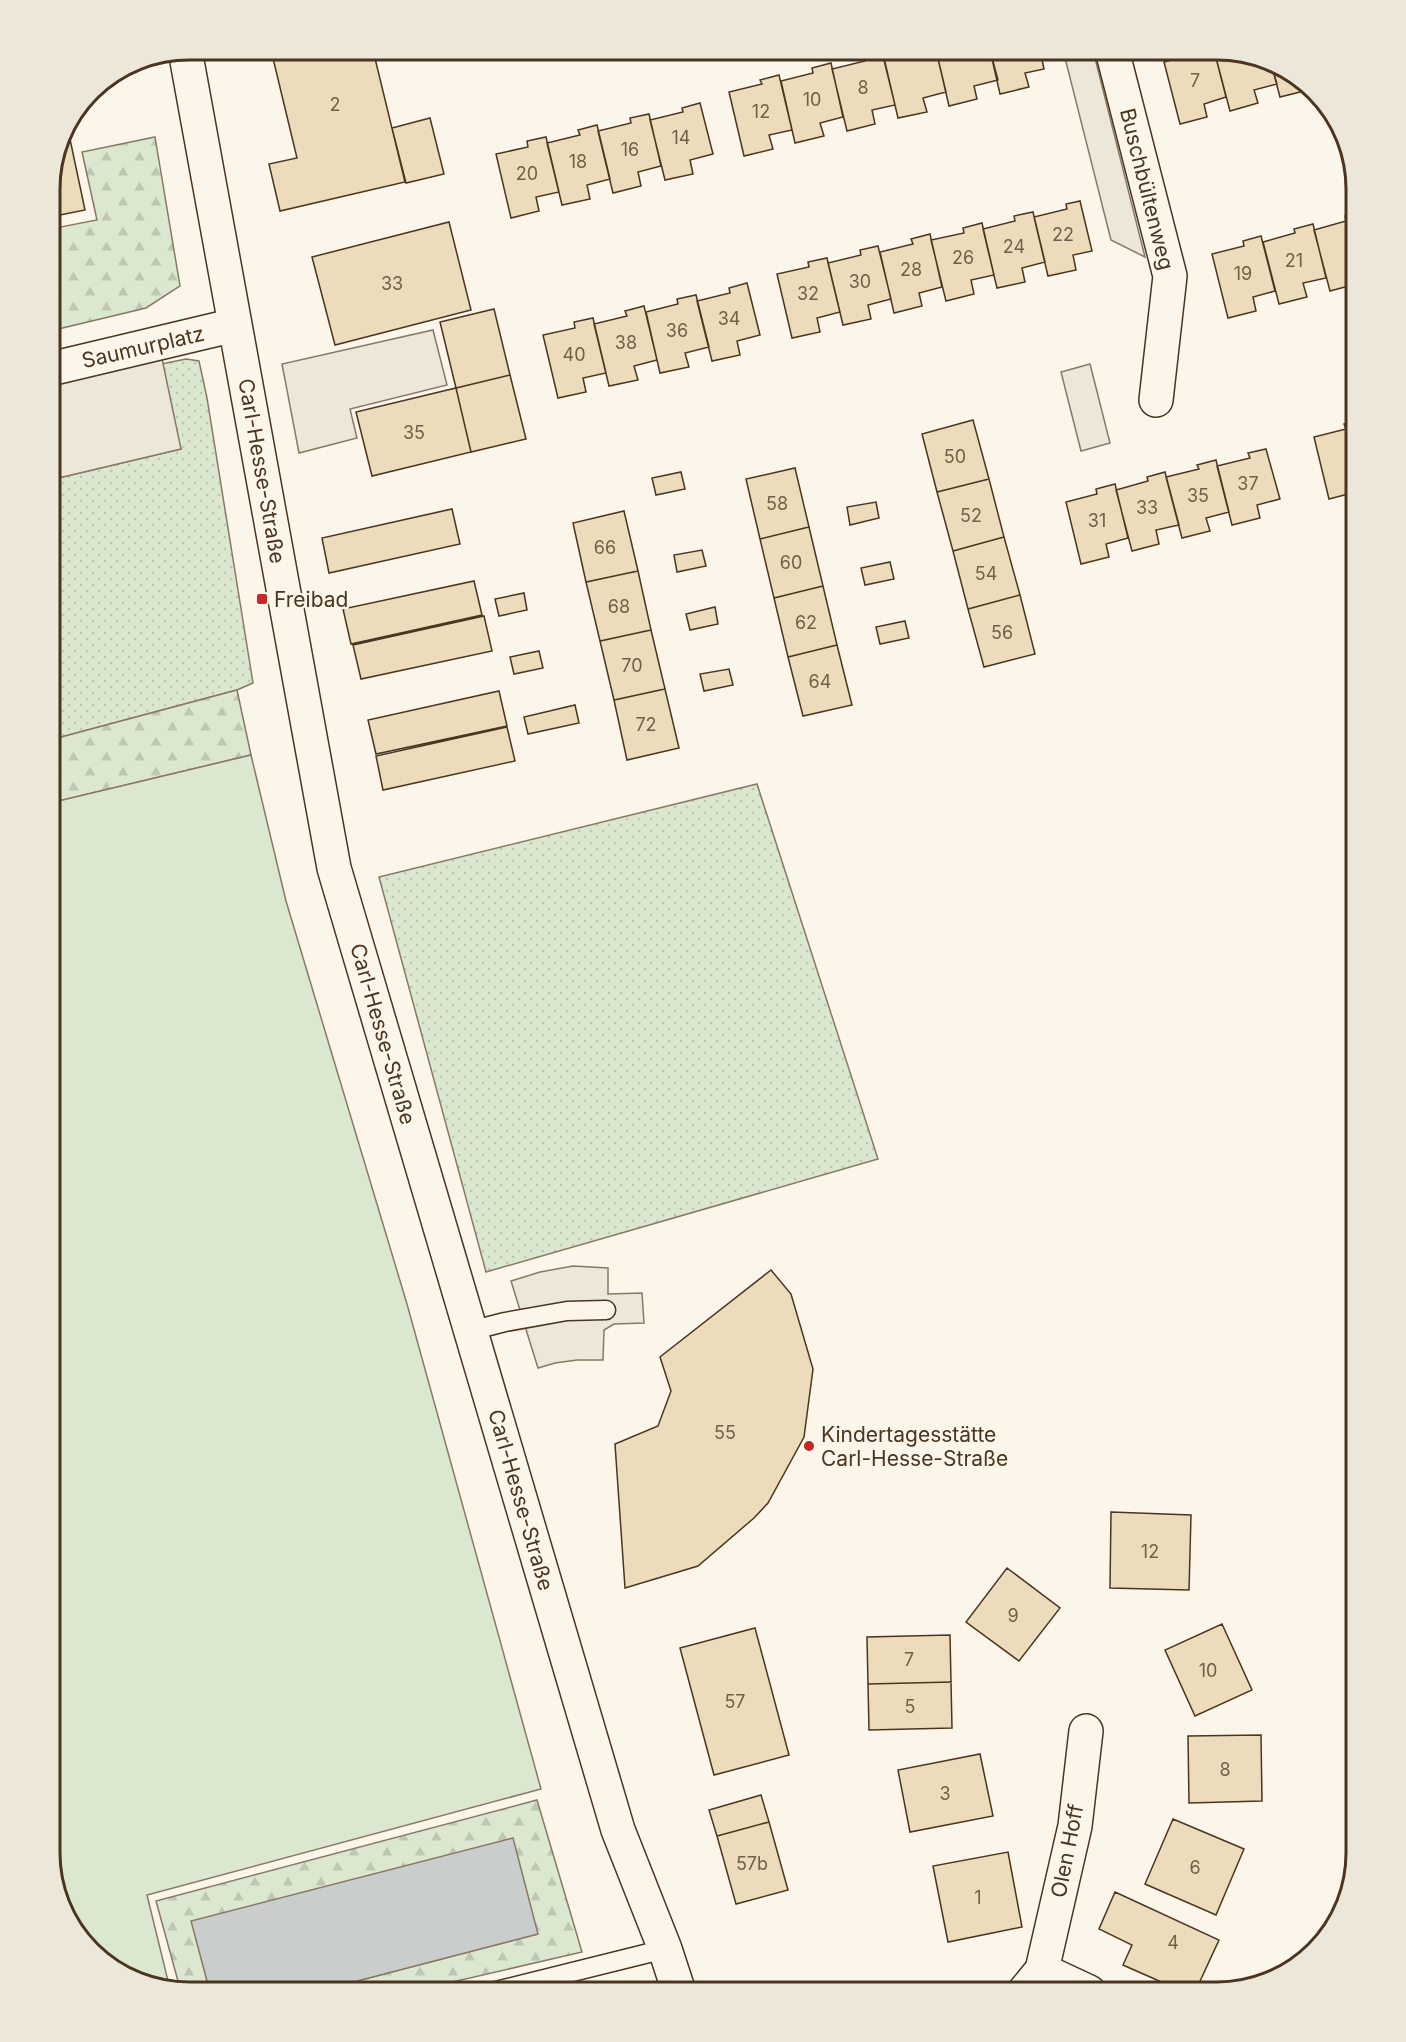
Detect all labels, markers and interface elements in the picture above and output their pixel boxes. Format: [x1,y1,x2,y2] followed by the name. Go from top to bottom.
[1190,70,1200,91] house number: 7
[857,77,869,98] house number: 8
[803,89,821,110] house number: 10
[330,94,340,115] house number: 2
[752,101,770,122] house number: 12
[1115,106,1179,272] street label: Buschbültenweg
[672,127,690,148] house number: 14
[621,139,639,160] house number: 16
[569,151,587,172] house number: 18
[516,163,538,184] house number: 20
[1052,224,1074,245] house number: 22
[1003,236,1025,257] house number: 24
[952,247,974,268] house number: 26
[1285,250,1303,271] house number: 21
[900,259,922,280] house number: 28
[1234,263,1252,284] house number: 19
[849,271,871,292] house number: 30
[381,273,403,294] house number: 33
[797,283,819,304] house number: 32
[718,308,740,329] house number: 34
[666,320,688,341] house number: 36
[79,321,207,373] street label: Saumurplatz
[615,332,637,353] house number: 38
[563,344,585,365] house number: 40
[233,377,291,565] street label: Carl-Hesse-Straße
[403,422,425,443] house number: 35
[944,446,966,467] house number: 50
[1237,473,1259,494] house number: 37
[1187,485,1209,506] house number: 35
[766,493,788,514] house number: 58
[1136,497,1158,518] house number: 33
[960,505,982,526] house number: 52
[1088,510,1106,531] house number: 31
[594,537,616,558] house number: 66
[780,552,802,573] house number: 60
[975,563,997,584] house number: 54
[274,587,348,612] place label: Freibad
[255,592,269,606] marker: Freibad
[608,596,630,617] house number: 68
[795,612,817,633] house number: 62
[991,622,1013,643] house number: 56
[621,655,643,676] house number: 70
[809,671,831,692] house number: 64
[635,714,657,735] house number: 72
[345,941,421,1127] street label: Carl-Hesse-Straße
[483,1407,559,1593] street label: Carl-Hesse-Straße
[714,1422,736,1443] house number: 55
[821,1422,1008,1471] place label: Kindertagesstätte Carl-Hesse-Straße
[802,1439,816,1453] marker: Kindertagesstätte Carl-Hesse-Straße
[1141,1541,1159,1562] house number: 12
[1007,1605,1019,1626] house number: 9
[904,1649,914,1670] house number: 7
[1199,1660,1217,1681] house number: 10
[724,1691,746,1712] house number: 57
[905,1696,915,1717] house number: 5
[1219,1759,1231,1780] house number: 8
[939,1783,951,1804] house number: 3
[1046,1802,1088,1900] street label: Olen Hoff
[736,1853,768,1874] house number: 57b
[1189,1857,1201,1878] house number: 6
[974,1887,982,1908] house number: 1
[1167,1932,1179,1953] house number: 4

